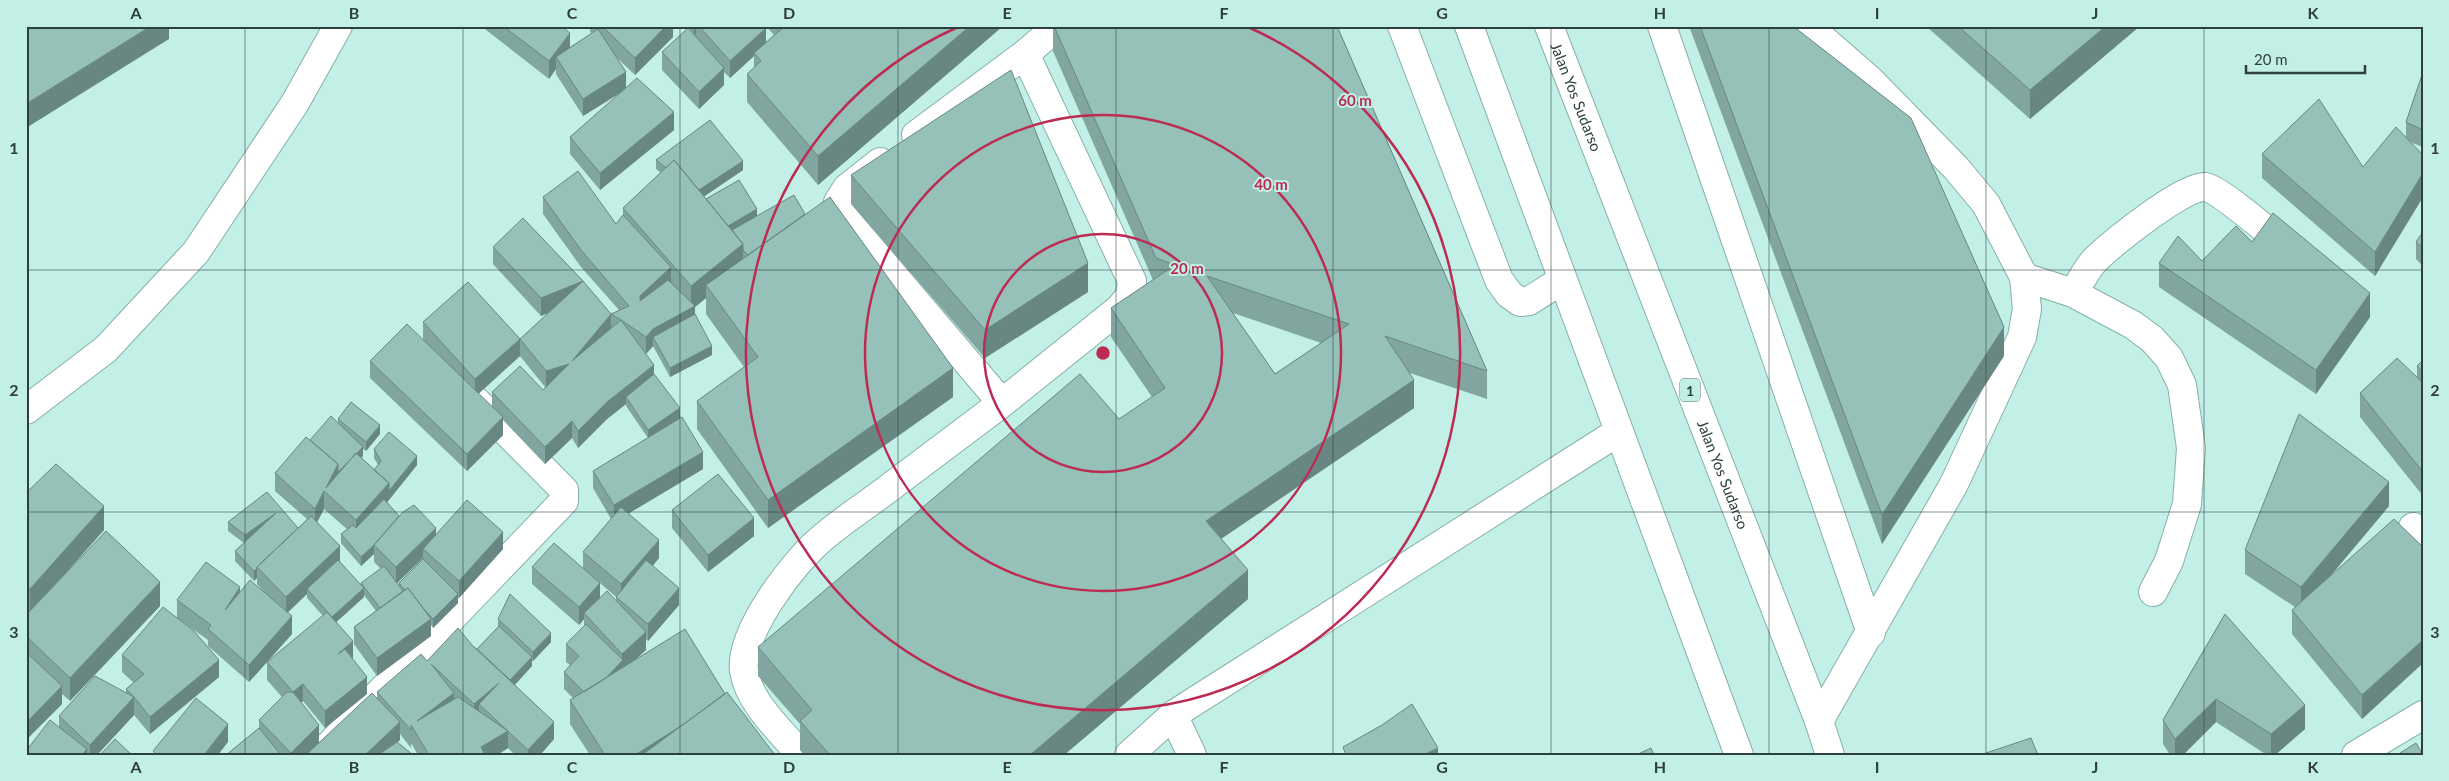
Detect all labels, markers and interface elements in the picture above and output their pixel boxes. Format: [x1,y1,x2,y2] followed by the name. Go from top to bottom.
[129,3,142,22] text: A
[349,3,359,22] text: B
[567,3,578,22] text: C
[783,3,795,22] text: D
[1002,3,1012,22] text: E
[1219,3,1229,22] text: F
[1436,3,1448,22] text: G
[1654,3,1666,22] text: H
[1875,3,1879,22] text: I
[2092,3,2098,22] text: J
[2308,3,2320,22] text: K
[1547,40,1606,154] street label: Jalan Yos Sudarso
[2246,42,2365,74] scale bar
[2254,50,2288,68] text: 20 m
[1338,91,1372,109] text: 60 m
[9,138,19,157] text: 1
[2430,138,2440,157] text: 1
[1254,175,1288,193] text: 40 m
[1170,259,1204,277] text: 20 m
[1094,344,1112,362] centre of rings
[1680,378,1700,402] road number: 1
[9,380,19,399] text: 2
[2430,380,2440,399] text: 2
[1694,417,1752,531] street label: Jalan Yos Sudarso
[9,622,19,641] text: 3
[2430,622,2440,641] text: 3
[129,757,142,776] text: A
[349,757,359,776] text: B
[567,757,578,776] text: C
[783,757,795,776] text: D
[1002,757,1012,776] text: E
[1219,757,1229,776] text: F
[1436,757,1448,776] text: G
[1654,757,1666,776] text: H
[1875,757,1879,776] text: I
[2092,757,2098,776] text: J
[2308,757,2320,776] text: K

